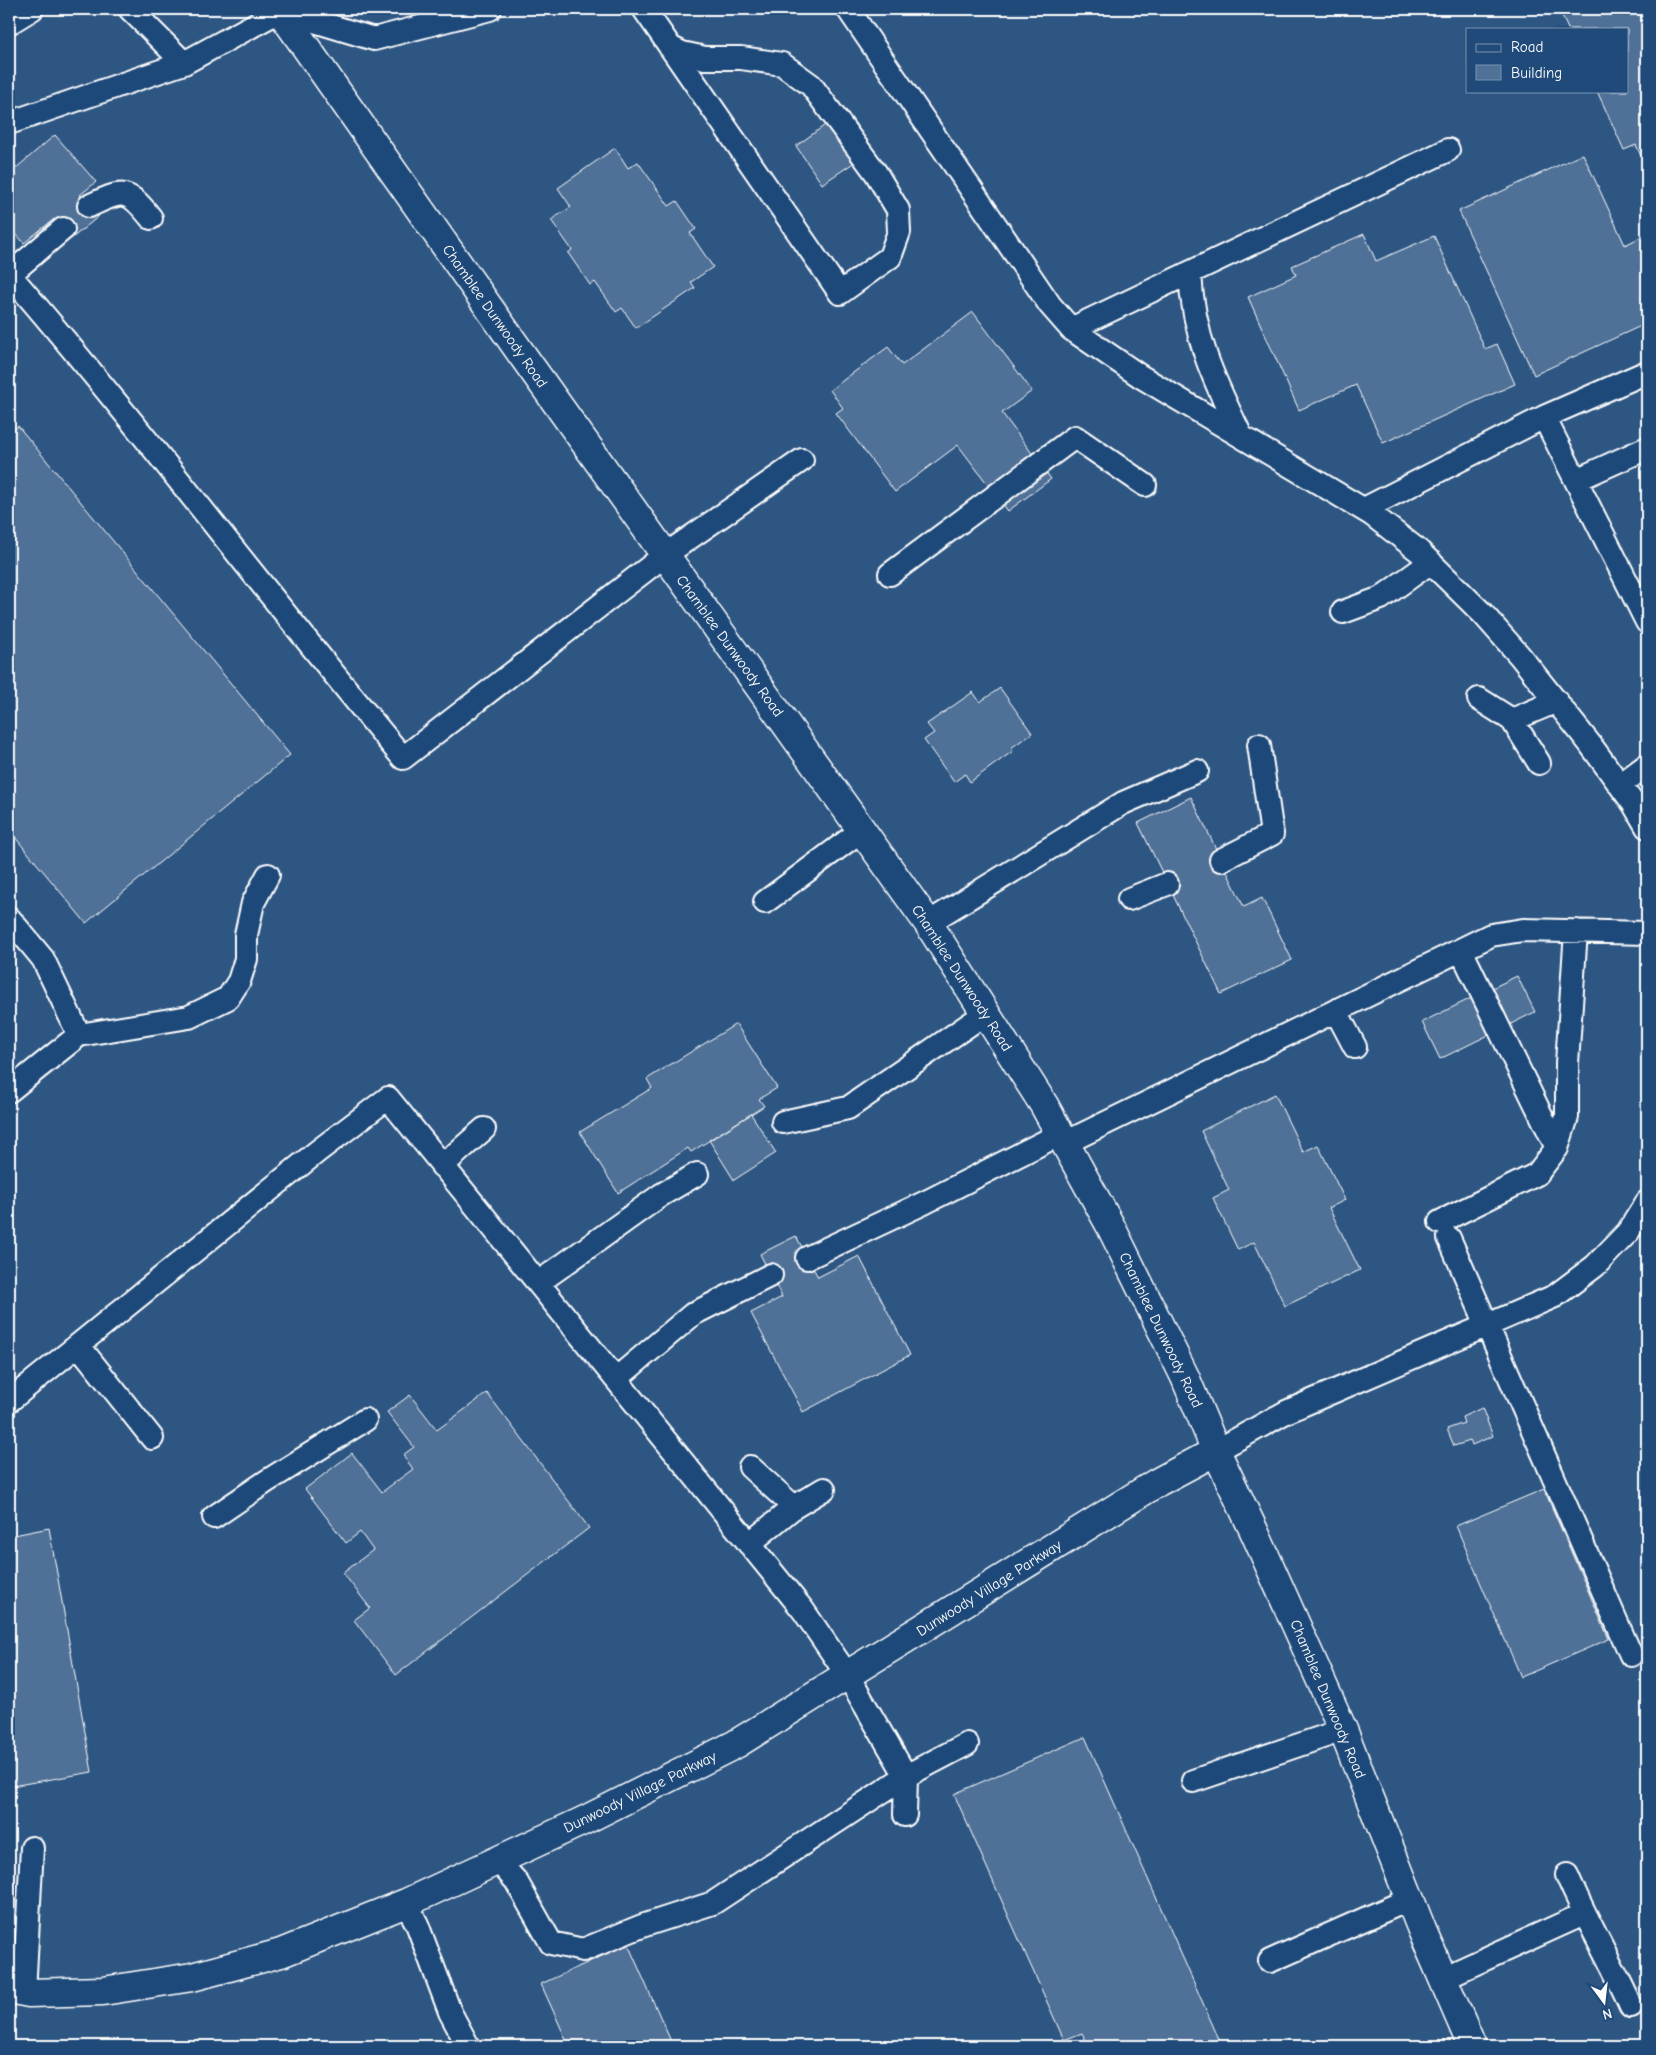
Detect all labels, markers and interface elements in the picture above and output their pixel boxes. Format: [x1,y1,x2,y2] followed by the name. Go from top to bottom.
[1466,28,1628,92] legend
[1511,38,1543,56] text: Road
[1511,64,1562,82] text: Building
[439,241,551,391] street label: Chamblee Dunwoody Road
[673,572,787,720] street label: Chamblee Dunwoody Road
[908,901,1016,1055] street label: Chamblee Dunwoody Road
[1115,1249,1207,1411] street label: Chamblee Dunwoody Road
[913,1536,1065,1640] street label: Dunwoody Village Parkway
[1286,1617,1370,1781] street label: Chamblee Dunwoody Road
[561,1747,720,1837] street label: Dunwoody Village Parkway
[1578,1978,1628,2028] north arrow
[1601,2005,1614,2023] text: N

